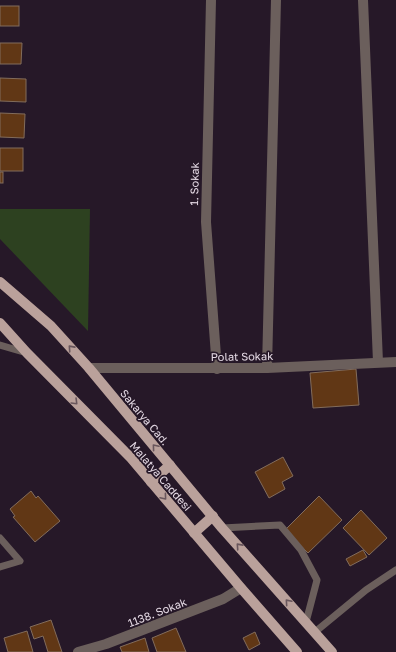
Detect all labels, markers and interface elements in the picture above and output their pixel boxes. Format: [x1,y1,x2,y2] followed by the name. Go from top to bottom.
[187,162,201,206] street label: 1. Sokak
[68,345,75,353] one-way arrow
[211,349,273,363] street label: Polat Sokak
[118,386,172,448] street label: Sakarya Cad.
[70,397,78,405] one-way arrow
[128,439,195,513] street label: Malatya Caddesi
[152,445,159,452] one-way arrow
[159,492,166,499] one-way arrow
[237,544,244,551] one-way arrow
[126,595,188,629] street label: 1138. Sokak
[285,599,292,606] one-way arrow

